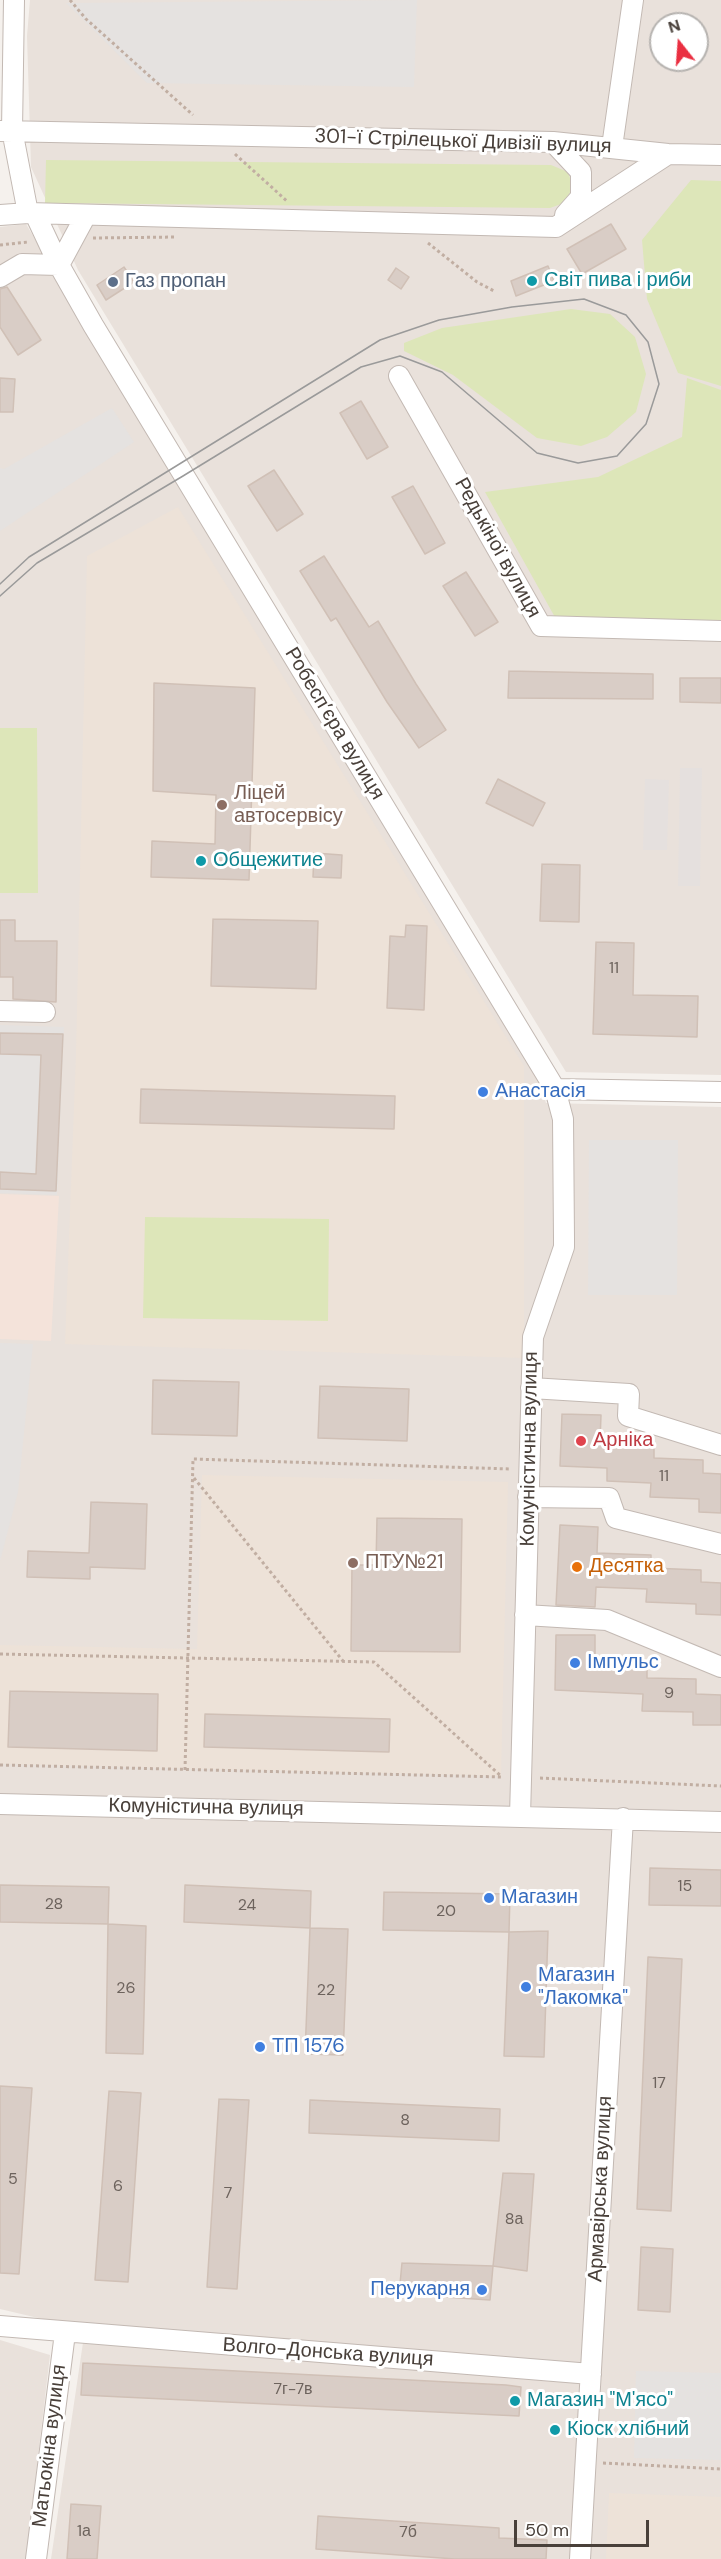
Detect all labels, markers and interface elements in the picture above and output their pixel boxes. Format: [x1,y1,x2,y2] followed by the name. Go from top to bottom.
[649,12,709,72] north arrow
[666,14,683,38] text: N
[314,125,612,159] street label: 301-ї Стрілецької Дивізії вулиця
[544,269,692,293] place label: Світ пива і риби
[125,270,226,294] place label: Газ пропан
[525,274,539,288] marker: Світ пива і риби
[106,275,120,289] marker: Газ пропан
[449,474,545,622] street label: Редькіної вулиця
[279,643,389,805] street label: Робесп’єра вулиця
[234,782,343,829] place label: Ліцей автосервісу
[215,798,229,812] marker: Ліцей автосервісу
[213,849,323,873] place label: Общежитие
[194,854,208,868] marker: Общежитие
[609,959,619,979] house number: 11
[495,1080,586,1104] place label: Анастасія
[476,1085,490,1099] marker: Анастасія
[516,1351,544,1547] street label: Комуністична вулиця
[593,1429,653,1453] place label: Арніка
[574,1434,588,1448] marker: Арніка
[659,1467,669,1487] house number: 11
[365,1551,444,1575] place label: ПТУ№21
[589,1555,664,1579] place label: Десятка
[346,1556,360,1570] marker: ПТУ№21
[570,1560,584,1574] marker: Десятка
[587,1651,659,1675] place label: Імпульс
[568,1656,582,1670] marker: Імпульс
[664,1684,674,1704] house number: 9
[108,1794,304,1822] street label: Комуністична вулиця
[678,1877,692,1897] house number: 15
[501,1886,578,1910] place label: Магазин
[482,1891,496,1905] marker: Магазин
[45,1895,63,1915] house number: 28
[238,1896,256,1916] house number: 24
[436,1902,456,1922] house number: 20
[538,1964,628,2011] place label: Магазин "Лакомка"
[116,1979,136,1999] house number: 26
[519,1980,533,1994] marker: Магазин "Лакомка"
[317,1981,335,2001] house number: 22
[272,2035,345,2059] place label: ТП 1576
[253,2040,267,2054] marker: ТП 1576
[652,2074,666,2094] house number: 17
[584,2095,618,2283] street label: Армавірська вулиця
[400,2111,410,2131] house number: 8
[8,2170,18,2190] house number: 5
[113,2177,123,2197] house number: 6
[224,2184,232,2204] house number: 7
[505,2210,523,2230] house number: 8а
[370,2278,470,2302] place label: Перукарня
[475,2283,489,2297] marker: Перукарня
[222,2334,434,2372] street label: Волго-Донська вулиця
[28,2363,72,2529] street label: Матьокіна вулиця
[273,2380,313,2400] house number: 7г-7в
[527,2389,673,2413] place label: Магазин "М'ясо"
[508,2394,522,2408] marker: Магазин "М'ясо"
[567,2418,689,2442] place label: Кіоск хлібний
[548,2423,562,2437] marker: Кіоск хлібний
[517,2508,652,2546] scale bar
[525,2518,569,2542] text: 50 m
[77,2522,91,2542] house number: 1а
[399,2523,417,2543] house number: 7б

